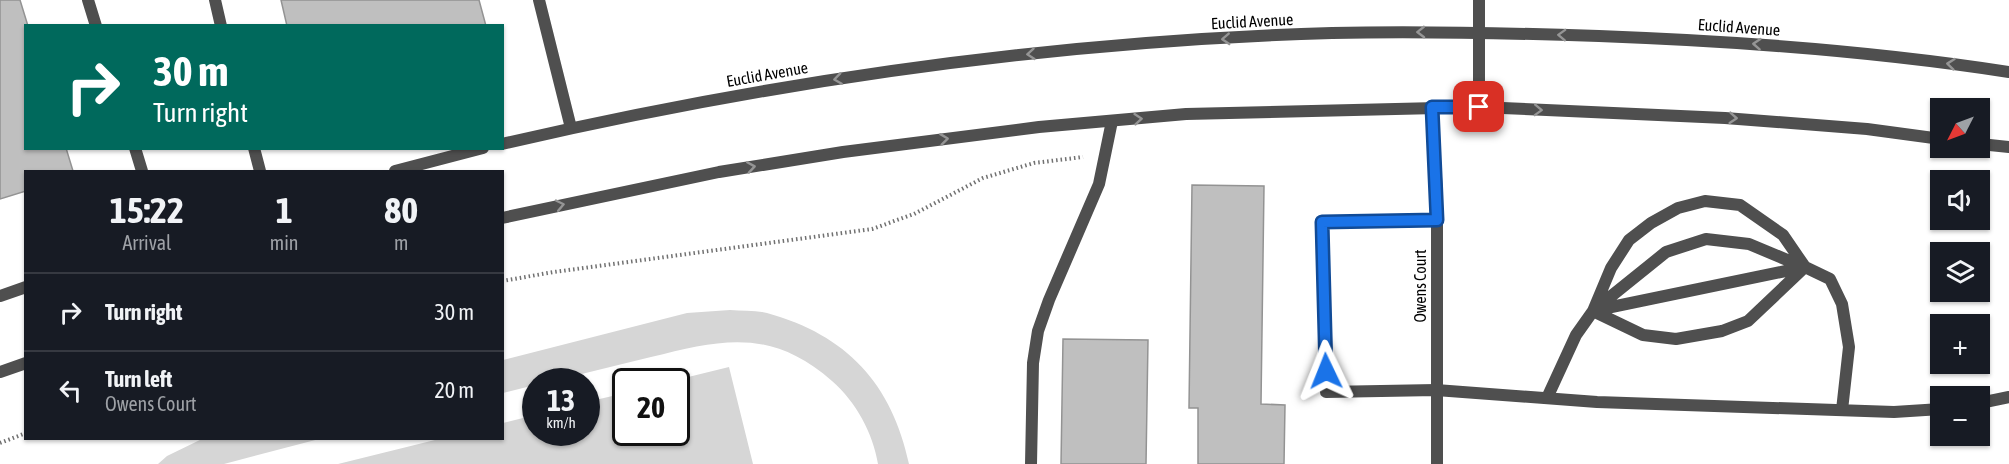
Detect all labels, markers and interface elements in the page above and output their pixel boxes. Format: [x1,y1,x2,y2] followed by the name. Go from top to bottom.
[1210,10,1294,32] street label: Euclid Avenue
[1697,15,1781,39] street label: Euclid Avenue
[1416,26,1425,38] one-way arrow
[1558,28,1567,41] one-way arrow
[1221,32,1230,45] one-way arrow
[1753,38,1762,51] one-way arrow
[153,47,228,95] text: 30 m
[1027,47,1036,60] one-way arrow
[54,48,132,126] icon: right
[725,58,809,90] street label: Euclid Avenue
[1947,58,1956,71] one-way arrow
[833,72,843,85] one-way arrow
[1453,81,1504,132] pin
[1462,90,1495,123] icon: arrive
[153,97,248,128] text: Turn right
[1930,98,1990,158] north arrow
[1930,98,1990,446] map controls
[1533,103,1542,116] one-way arrow
[1728,112,1737,125] one-way arrow
[1133,113,1142,126] one-way arrow
[939,133,948,146] one-way arrow
[745,161,755,174] one-way arrow
[1930,170,1990,230] button: sound
[110,189,184,231] text: 15:22
[276,189,293,231] text: 1
[384,189,418,231] text: 80
[554,199,564,212] one-way arrow
[122,231,171,254] text: Arrival
[270,231,298,254] text: min
[394,231,408,254] text: m
[1930,242,1990,302] button: layers
[1411,249,1429,323] street label: Owens Court
[54,296,87,329] icon: right
[105,299,182,325] text: Turn right
[434,299,474,325] text: 30 m
[1930,314,1990,374] button: +
[1294,339,1358,403] position arrow
[105,366,172,392] text: Turn left
[612,368,690,446] speed limit sign: 20
[54,374,87,407] icon: left
[434,377,474,403] text: 20 m
[547,383,575,417] text: 13
[1930,386,1990,446] button: −
[105,392,197,415] text: Owens Court
[546,414,576,431] text: km/h

